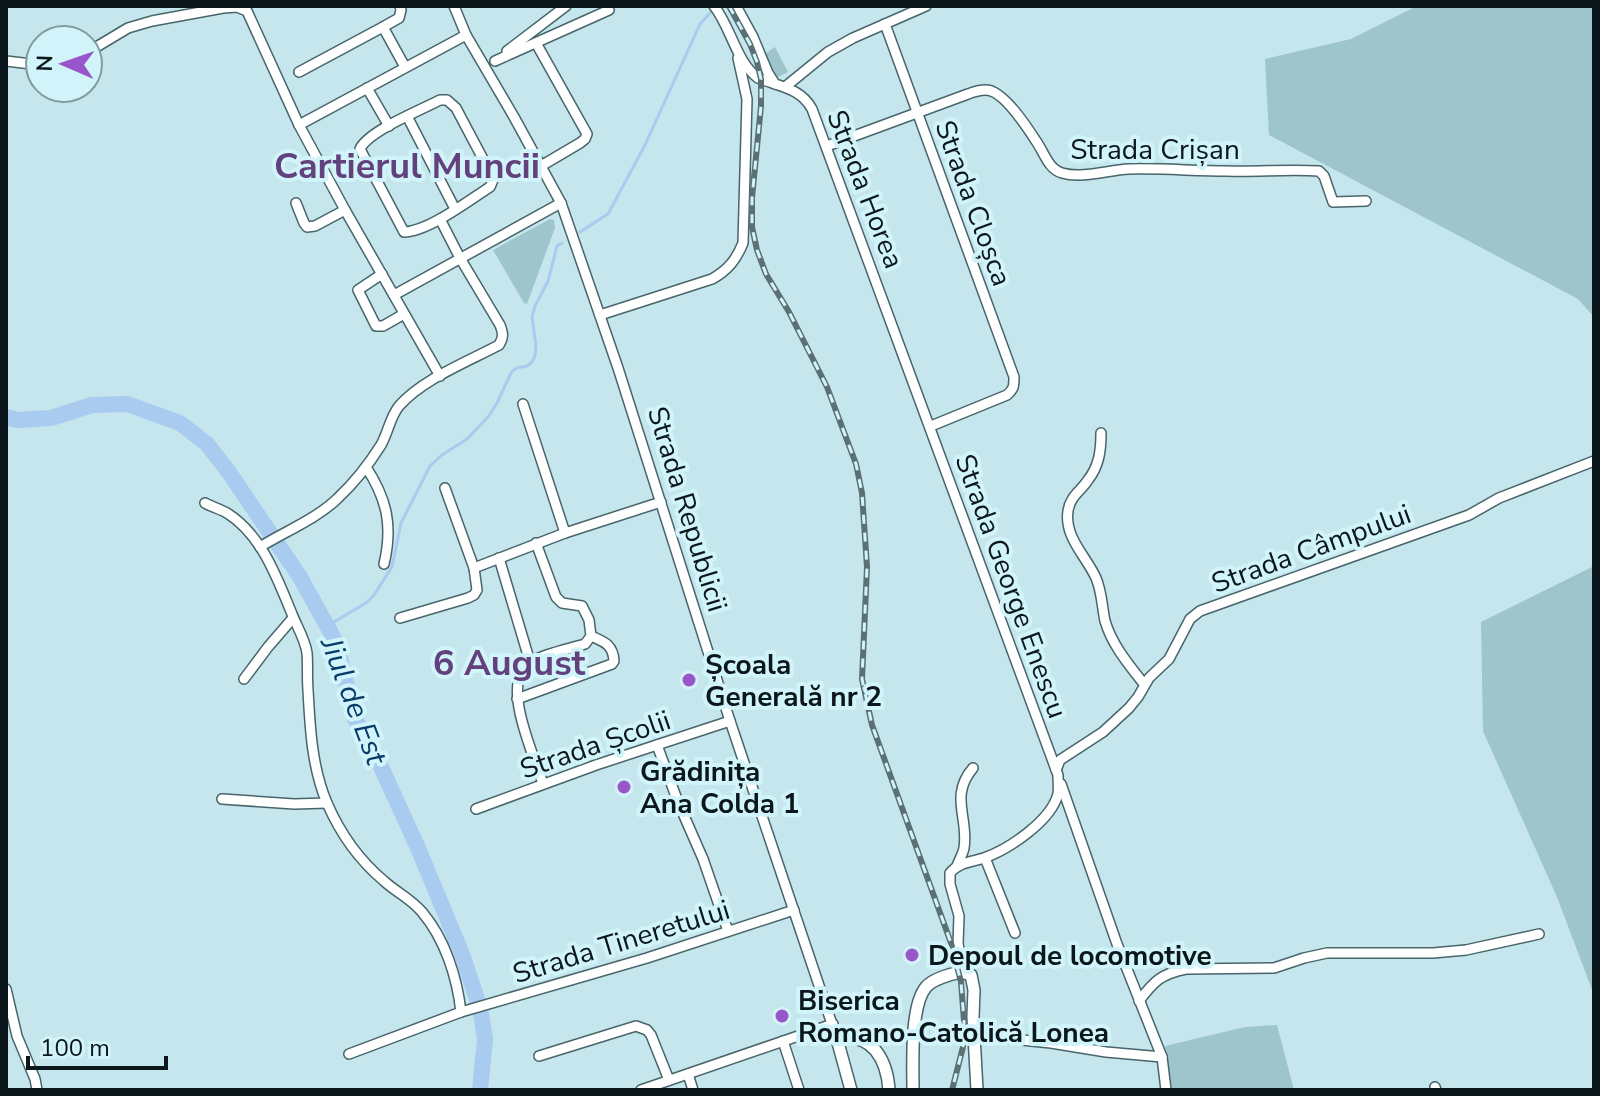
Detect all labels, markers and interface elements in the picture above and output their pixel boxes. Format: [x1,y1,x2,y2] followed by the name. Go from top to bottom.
[24,24,104,104] north arrow
[30,55,60,72] text: N
[817,105,913,274] street label: Strada Horea
[925,115,1021,291] street label: Strada Cloșca
[1070,131,1240,169] street label: Strada Crișan
[274,142,540,191] district label: Cartierul Muncii
[638,402,736,616] street label: Strada Republicii
[946,449,1077,724] street label: Strada George Enescu
[1206,495,1416,603] street label: Strada Câmpului
[310,630,397,772] water label: Jiul de Est
[433,639,586,688] district label: 6 August
[705,646,882,716] place label: Școala Generală nr 2
[680,671,698,689] marker: Școala Generală nr 2
[515,701,676,788] street label: Strada Școlii
[640,753,800,823] place label: Grădinița Ana Colda 1
[615,778,633,796] marker: Grădinița Ana Colda 1
[508,891,734,993] street label: Strada Tineretului
[928,937,1212,975] place label: Depoul de locomotive
[903,946,921,964] marker: Depoul de locomotive
[798,982,1109,1052] place label: Biserica Romano-Catolică Lonea
[773,1007,791,1025] marker: Biserica Romano-Catolică Lonea
[28,1020,166,1070] scale bar
[40,1032,110,1064] text: 100 m

